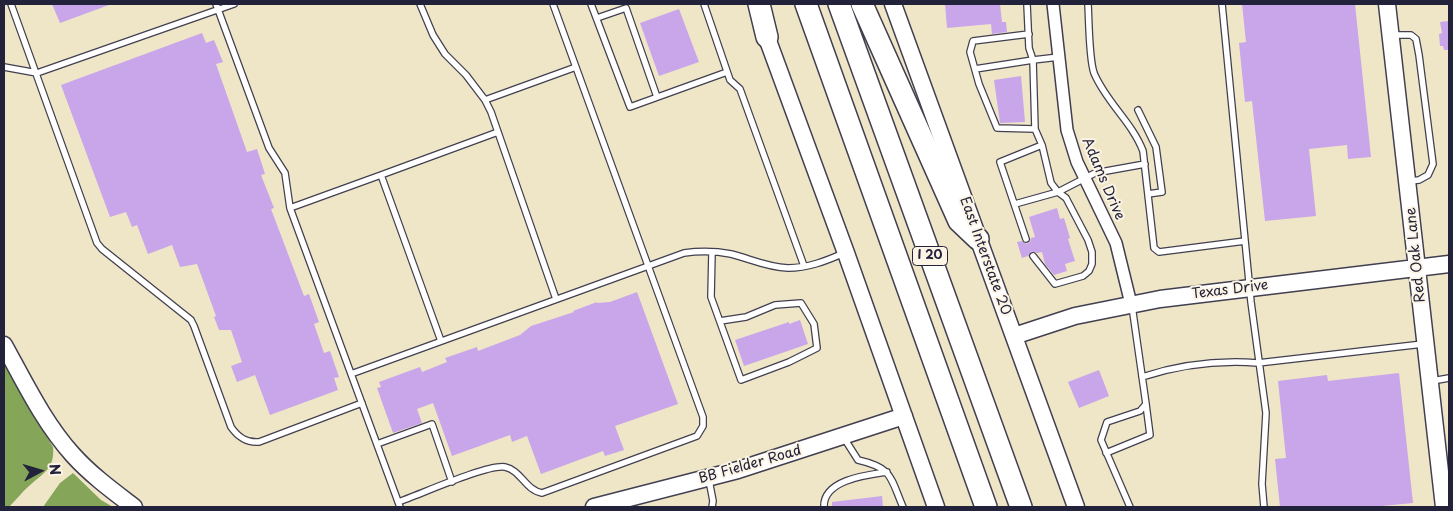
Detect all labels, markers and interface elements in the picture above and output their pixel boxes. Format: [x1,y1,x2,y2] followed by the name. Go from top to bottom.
[1078,135,1128,223] street label: Adams Drive
[956,195,1014,317] street label: East Interstate 20
[1403,207,1429,303] street label: Red Oak Lane
[912,247,948,266] road number: I 20
[1191,277,1269,303] street label: Texas Drive
[697,442,803,488] street label: BB Fielder Road
[15,446,65,496] north arrow
[44,463,66,476] text: N

